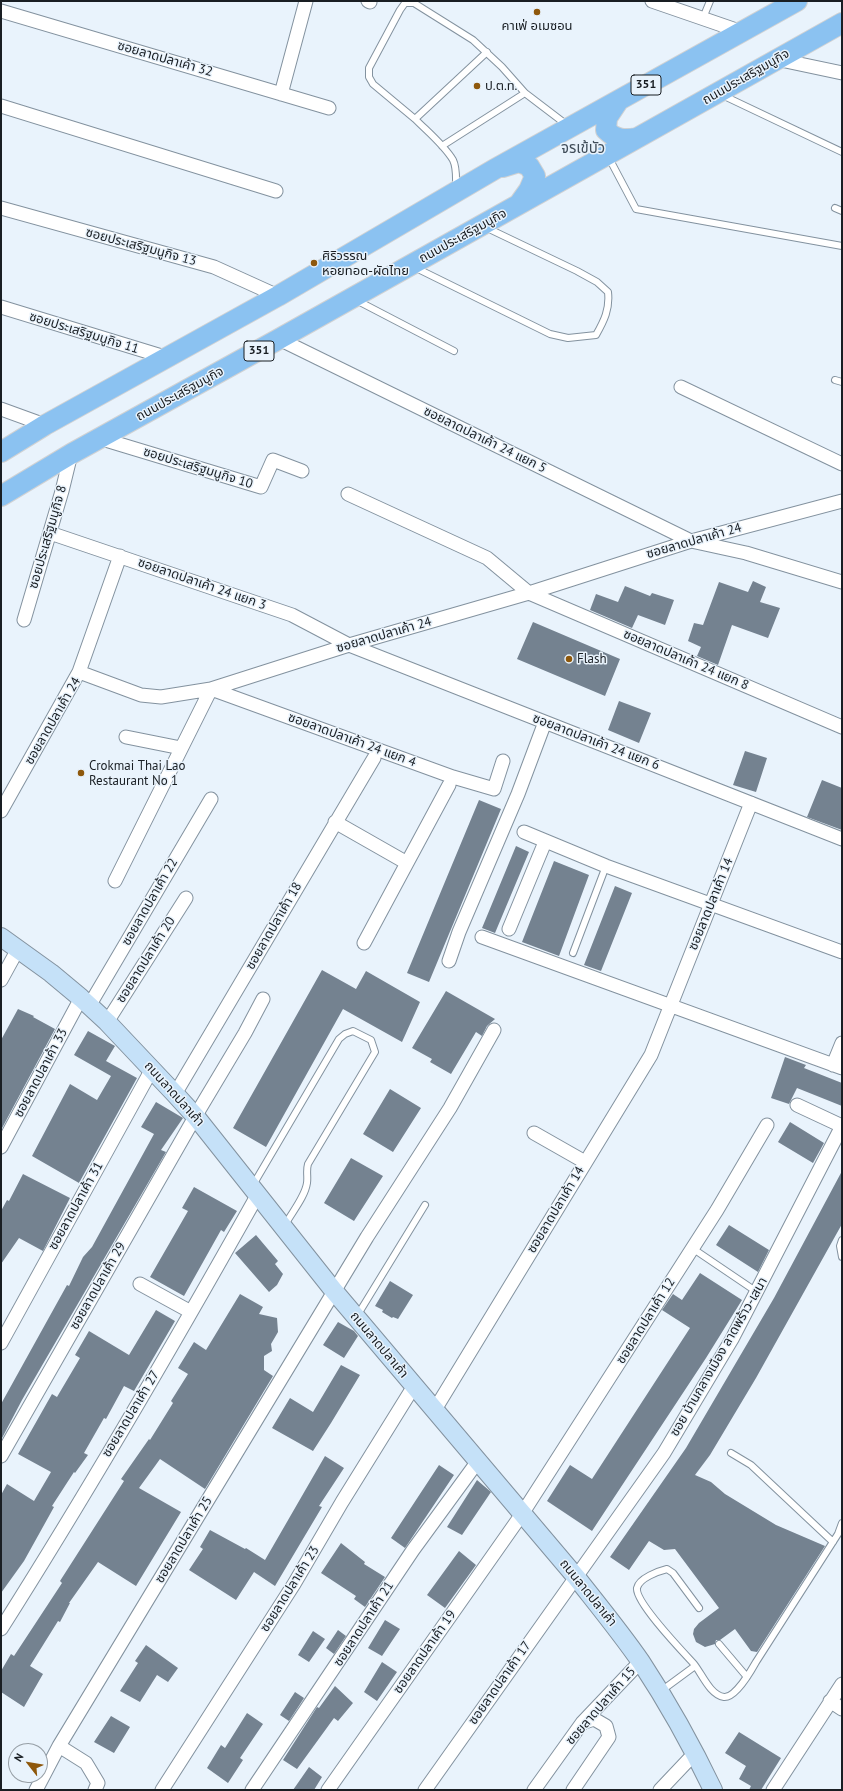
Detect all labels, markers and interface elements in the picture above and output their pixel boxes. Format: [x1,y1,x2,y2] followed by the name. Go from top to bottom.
[532,7,542,17] marker: คาเฟ่ อเมซอน
[501,18,573,34] place label: คาเฟ่ อเมซอน
[116,38,214,80] street label: ซอยลาดปลาเค้า 32
[700,46,792,108] street label: ถนนประเสริฐมนูกิจ
[631,75,661,95] road number: 351
[485,78,517,94] place label: ป.ต.ท.
[472,81,482,91] marker: ป.ต.ท.
[561,140,605,158] district label: จรเข้บัว
[417,206,509,266] street label: ถนนประเสริฐมนูกิจ
[84,225,198,269] street label: ซอยประเสริฐมนูกิจ 13
[322,248,409,279] place label: ศิริวรรณ หอยทอด-ผัดไทย
[309,258,319,268] marker: ศิริวรรณ หอยทอด-ผัดไทย
[27,309,141,357] street label: ซอยประเสริฐมนูกิจ 11
[244,341,274,361] road number: 351
[134,364,226,424] street label: ถนนประเสริฐมนูกิจ
[421,403,549,477] street label: ซอยลาดปลาเค้า 24 แยก 5
[141,444,255,492] street label: ซอยประเสริฐมนูกิจ 10
[26,484,70,590] street label: ซอยประเสริฐมนูกิจ 8
[645,520,743,562] street label: ซอยลาดปลาเค้า 24
[136,555,268,613] street label: ซอยลาดปลาเค้า 24 แยก 3
[335,614,433,656] street label: ซอยลาดปลาเค้า 24
[621,626,751,694] street label: ซอยลาดปลาเค้า 24 แยก 8
[577,651,607,667] place label: Flash
[564,654,574,664] marker: Flash
[22,675,84,767] street label: ซอยลาดปลาเค้า 24
[286,710,418,770] street label: ซอยลาดปลาเค้า 24 แยก 4
[530,711,662,773] street label: ซอยลาดปลาเค้า 24 แยก 6
[89,758,185,789] place label: Crokmai Thai Lao Restaurant No 1
[76,768,86,778] marker: Crokmai Thai Lao Restaurant No 1
[119,856,181,948] street label: ซอยลาดปลาเค้า 22
[685,856,737,952] street label: ซอยลาดปลาเค้า 14
[243,880,305,972] street label: ซอยลาดปลาเค้า 18
[113,914,179,1006] street label: ซอยลาดปลาเค้า 20
[11,1026,71,1120] street label: ซอยลาดปลาเค้า 33
[141,1058,207,1130] street label: ถนนลาดปลาเค้า
[45,1159,107,1253] street label: ซอยลาดปลาเค้า 31
[524,1164,588,1256] street label: ซอยลาดปลาเค้า 14
[67,1240,129,1332] street label: ซอยลาดปลาเค้า 29
[613,1275,679,1367] street label: ซอยลาดปลาเค้า 12
[667,1275,771,1439] street label: ซอย บ้านกลางเมือง ลาดพร้าว-เสนา
[347,1309,411,1381] street label: ถนนลาดปลาเค้า
[99,1368,163,1460] street label: ซอยลาดปลาเค้า 27
[152,1494,216,1586] street label: ซอยลาดปลาเค้า 25
[257,1543,323,1635] street label: ซอยลาดปลาเค้า 23
[556,1556,620,1630] street label: ถนนลาดปลาเค้า
[331,1579,397,1669] street label: ซอยลาดปลาเค้า 21
[390,1607,460,1697] street label: ซอยลาดปลาเค้า 19
[465,1638,535,1728] street label: ซอยลาดปลาเค้า 17
[563,1664,639,1748] street label: ซอยลาดปลาเค้า 15
[8,1743,48,1783] north arrow
[11,1751,26,1764] text: N

